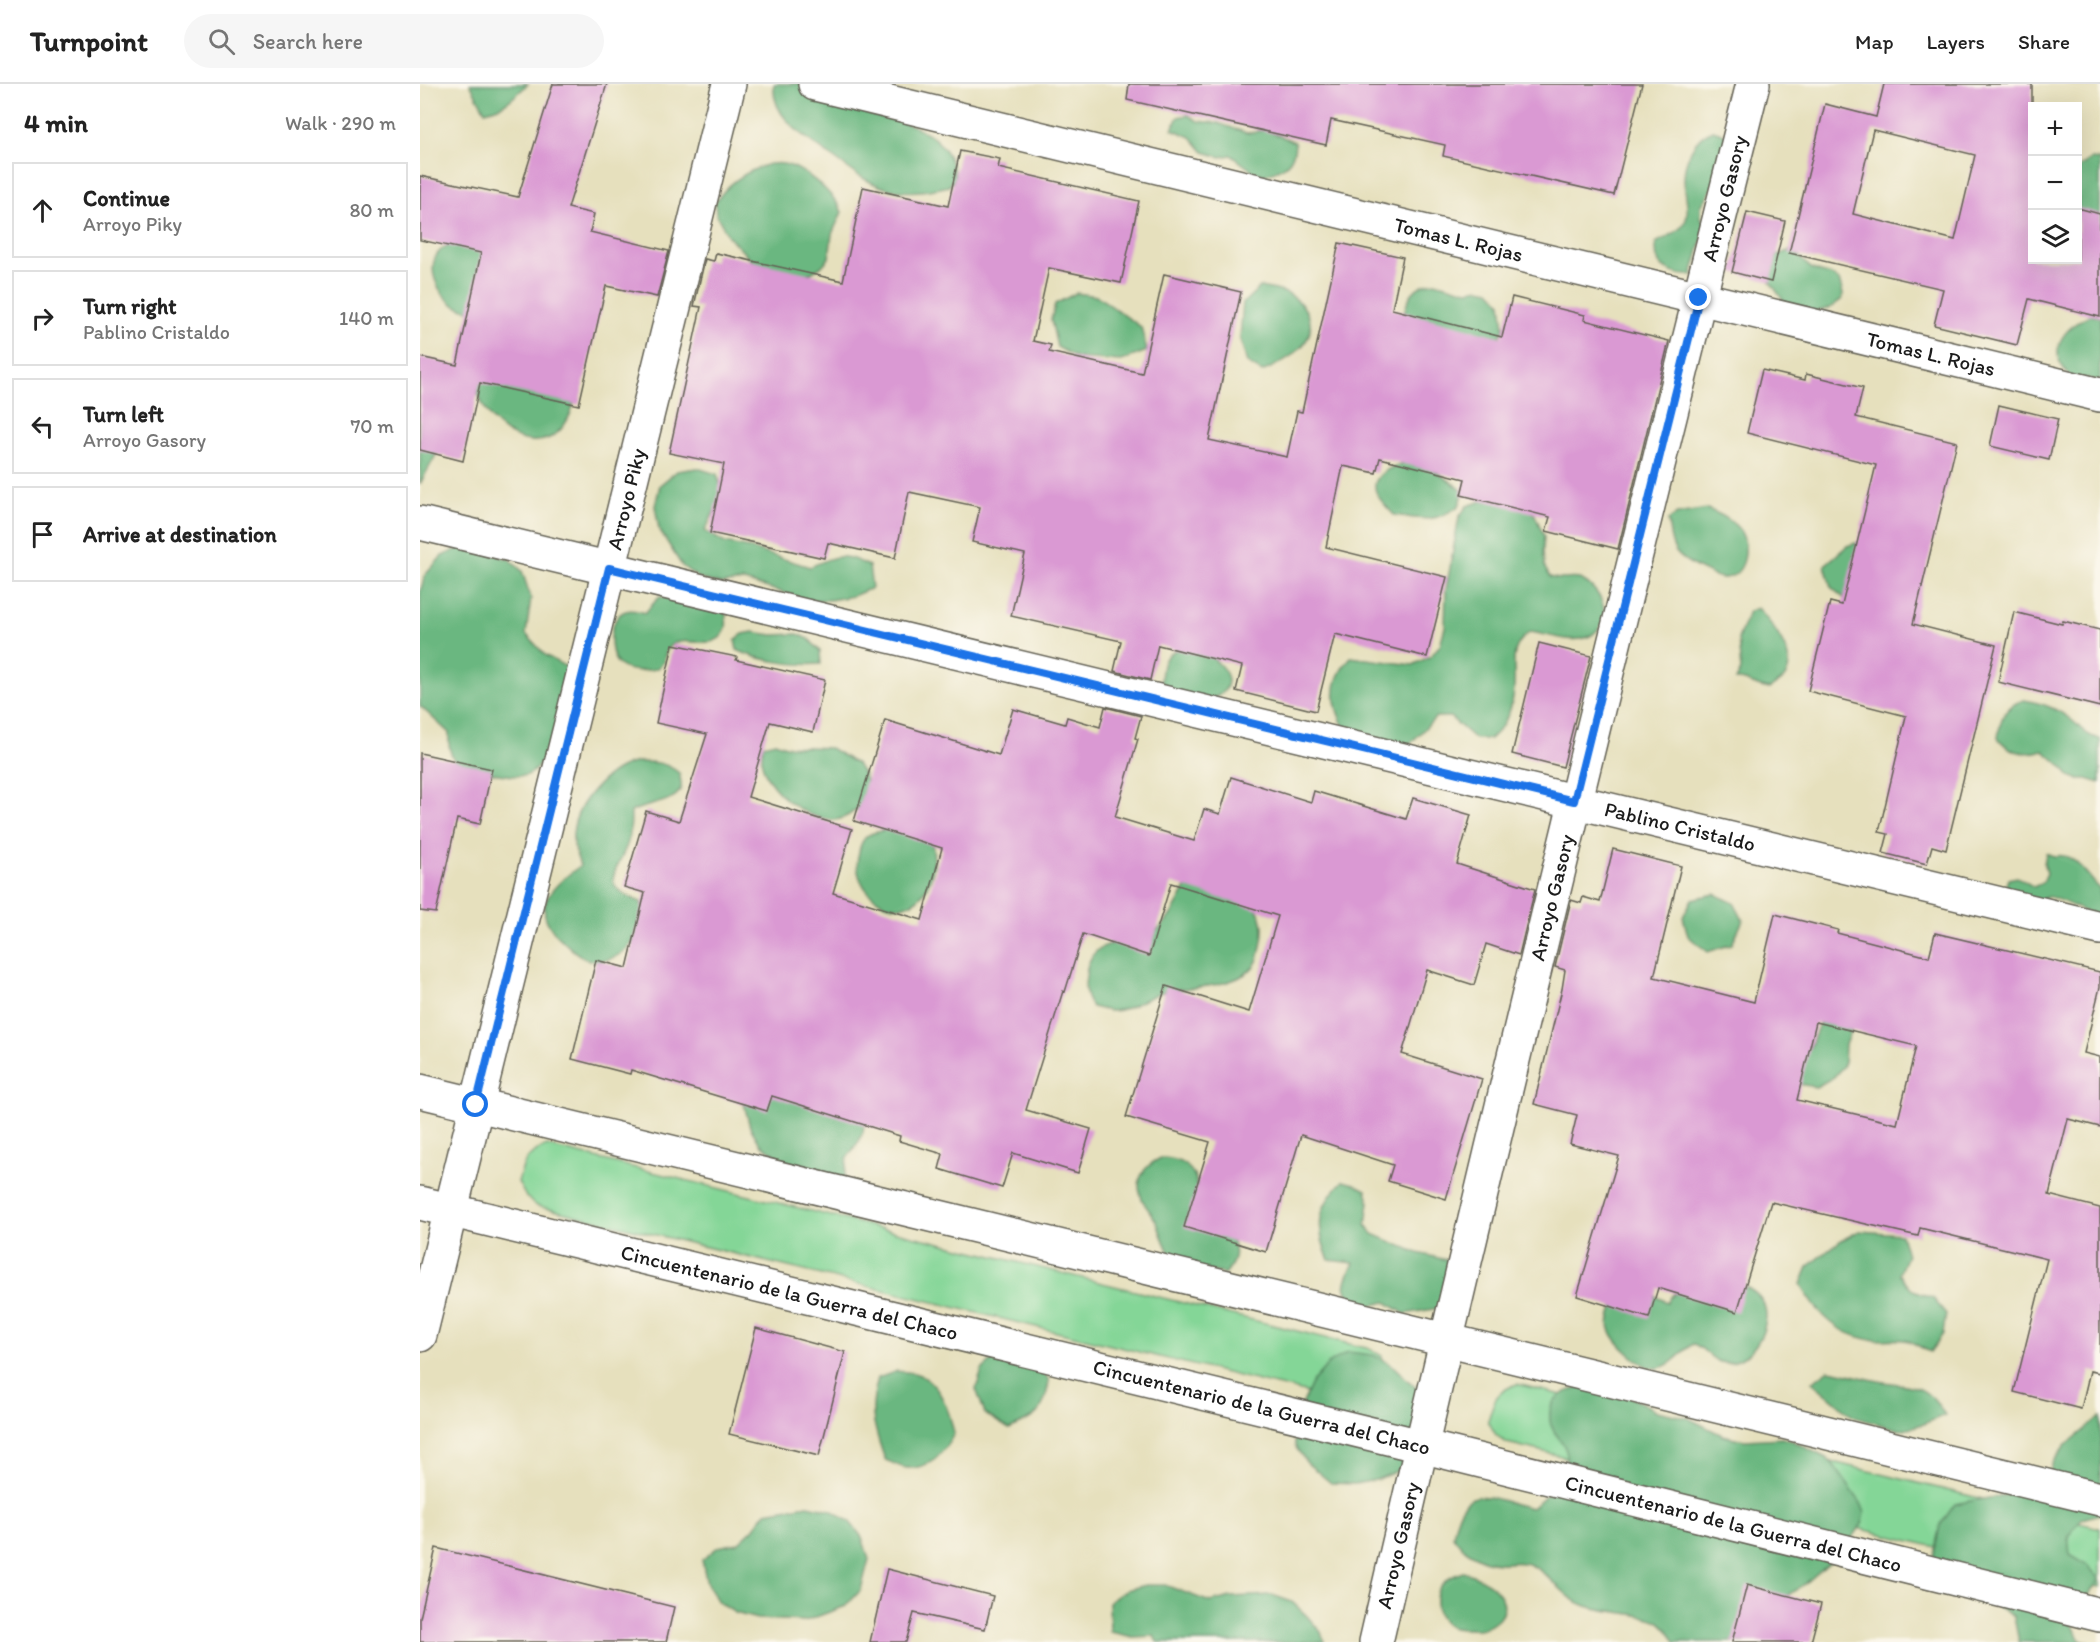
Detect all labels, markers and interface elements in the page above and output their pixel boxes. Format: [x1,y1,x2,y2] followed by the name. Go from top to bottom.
[184,14,604,68] search box
[30,24,148,58] text: Turnpoint
[205,25,238,58] icon: search
[253,28,363,55] text: Search here
[1855,29,1894,54] text: Map
[1927,29,1985,54] text: Layers
[2018,29,2070,54] text: Share
[2028,102,2082,264] map controls
[2028,102,2082,156] button: +
[24,107,88,139] text: 4 min
[285,111,396,135] text: Walk · 290 m
[1696,133,1752,264] street label: Arroyo Gasory
[2028,156,2082,210] button: −
[83,185,170,212] text: Continue
[26,194,59,227] icon: ahead
[349,198,394,222] text: 80 m
[2028,210,2082,264] button: layers
[83,212,182,236] text: Arroyo Piky
[1392,212,1525,267] street label: Tomas L. Rojas
[1685,284,1711,310] route end
[83,293,177,320] text: Turn right
[26,302,59,335] icon: right
[339,306,394,330] text: 140 m
[83,320,230,344] text: Pablino Cristaldo
[1864,326,1998,381] street label: Tomas L. Rojas
[83,401,164,428] text: Turn left
[26,410,59,443] icon: left
[350,414,394,438] text: 70 m
[83,428,206,452] text: Arroyo Gasory
[601,445,651,552] street label: Arroyo Piky
[26,518,59,551] icon: arrive
[83,521,277,548] text: Arrive at destination
[1602,796,1758,856] street label: Pablino Cristaldo
[1524,832,1579,963] street label: Arroyo Gasory
[462,1091,488,1117] route start
[618,1239,961,1345] street label: Cincuentenario de la Guerra del Chaco
[1090,1354,1433,1460] street label: Cincuentenario de la Guerra del Chaco
[1562,1469,1905,1577] street label: Cincuentenario de la Guerra del Chaco
[1371,1480,1425,1611] street label: Arroyo Gasory

